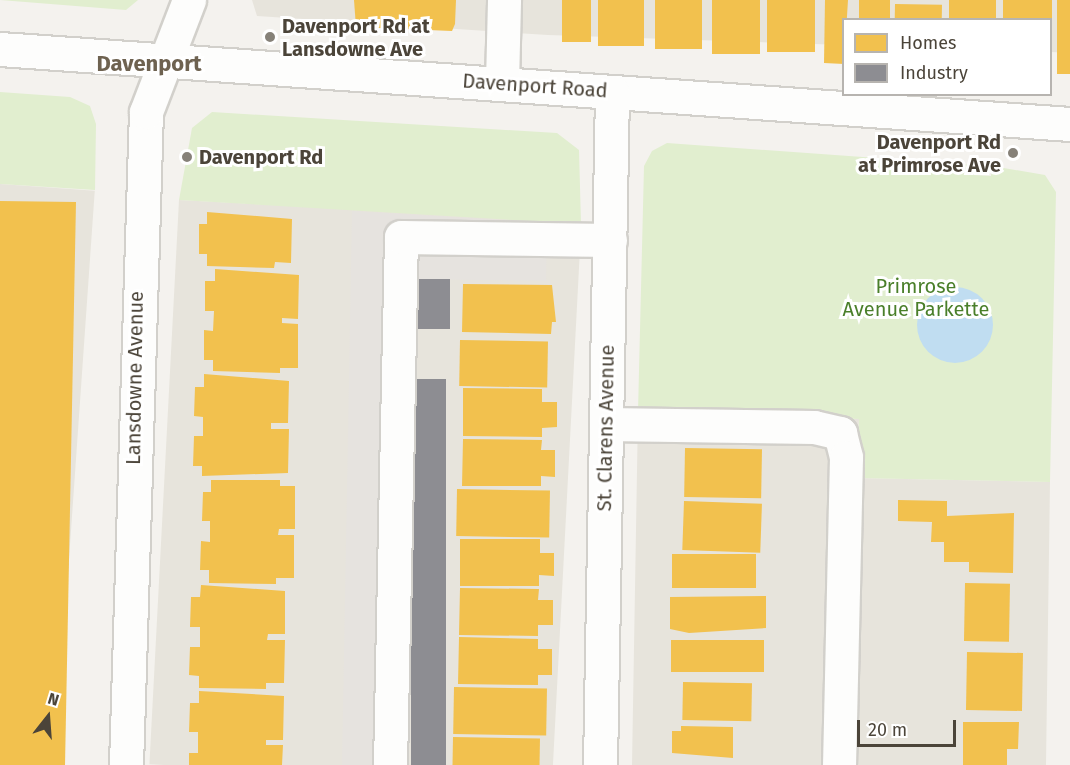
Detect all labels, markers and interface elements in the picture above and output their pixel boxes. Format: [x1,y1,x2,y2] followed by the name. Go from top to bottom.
[282,14,430,61] place label: Davenport Rd at Lansdowne Ave
[842,18,1052,96] legend
[263,30,277,44] marker: Davenport Rd at Lansdowne Ave
[900,32,956,54] text: Homes
[96,51,202,77] district label: Davenport
[900,62,968,84] text: Industry
[462,69,608,103] street label: Davenport Road
[858,130,1001,177] place label: Davenport Rd at Primrose Ave
[199,145,323,169] place label: Davenport Rd
[1006,146,1020,160] marker: Davenport Rd at Primrose Ave
[180,150,194,164] marker: Davenport Rd
[843,274,989,321] park label: Primrose Avenue Parkette
[121,291,149,465] street label: Lansdowne Avenue
[593,344,619,512] street label: St. Clarens Avenue
[18,687,78,747] north arrow
[46,689,61,710] text: N
[860,708,959,746] scale bar
[868,719,907,741] text: 20 m

